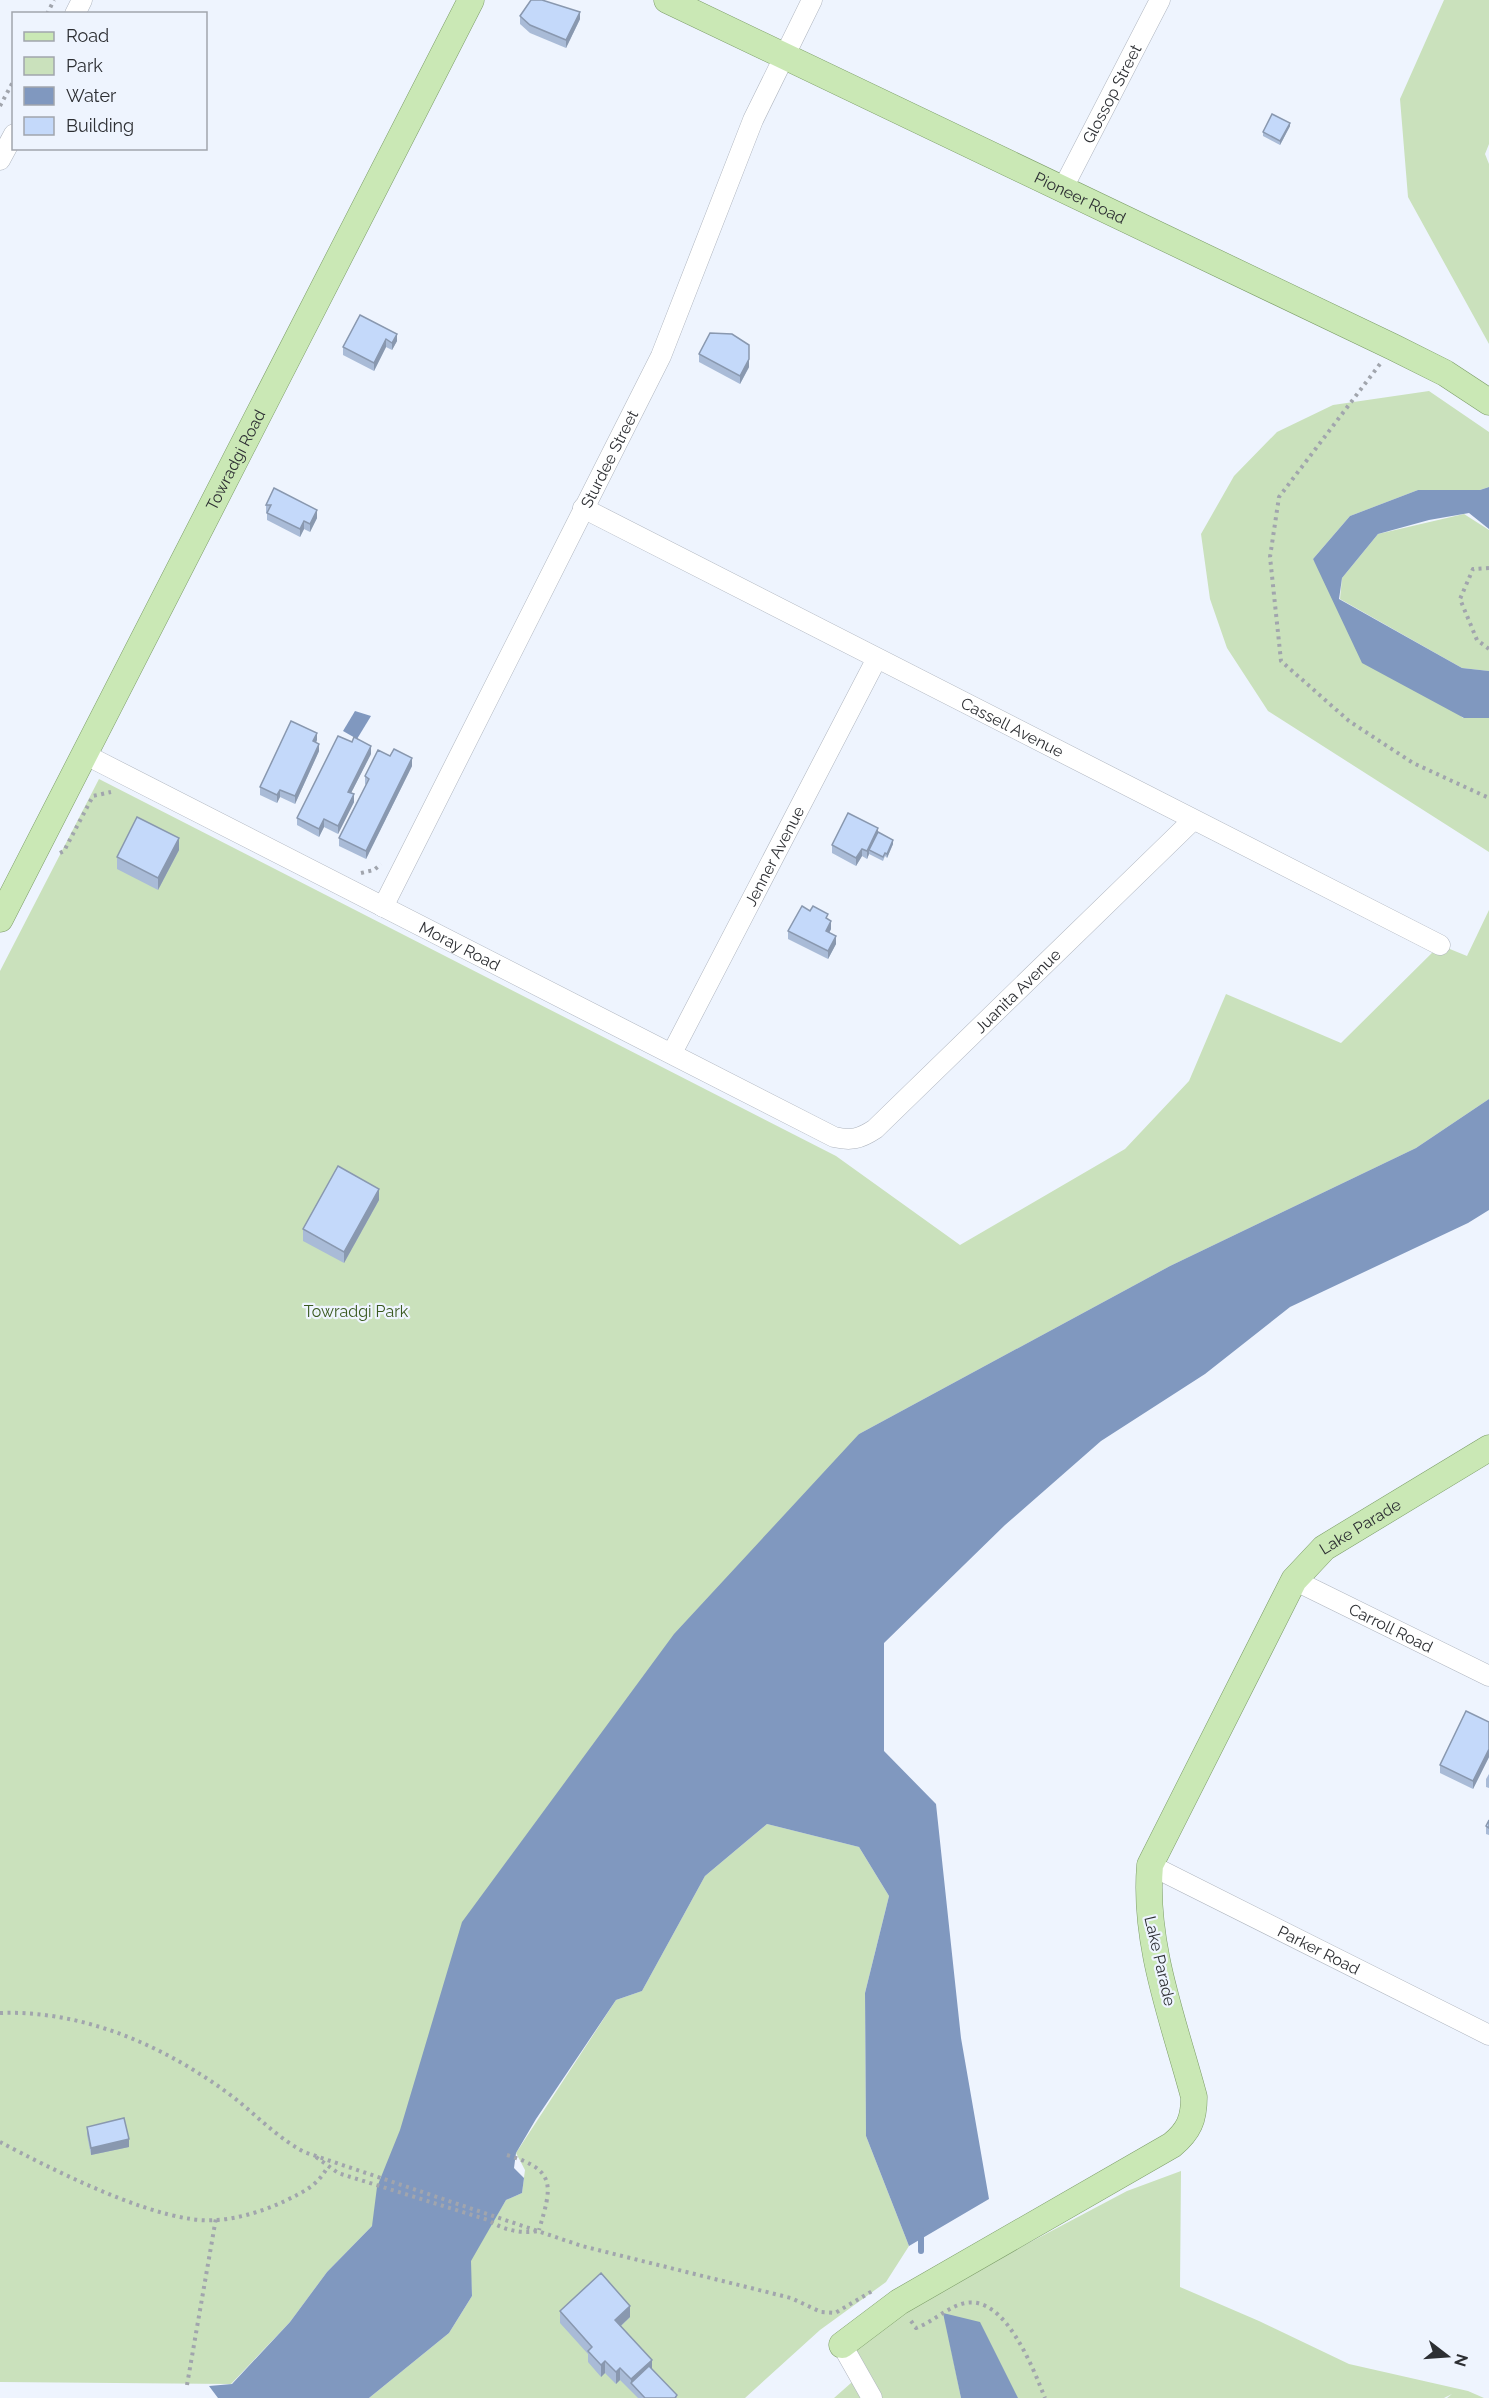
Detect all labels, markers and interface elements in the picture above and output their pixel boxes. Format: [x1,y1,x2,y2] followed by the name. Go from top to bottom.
[12,12,207,150] legend
[66,25,109,46] text: Road
[1078,41,1145,146] street label: Glossop Street
[66,55,103,76] text: Park
[66,85,117,106] text: Water
[66,115,134,136] text: Building
[1032,168,1129,227] street label: Pioneer Road
[202,406,269,513] street label: Towradgi Road
[577,406,642,511] street label: Sturdee Street
[958,693,1067,761] street label: Cassell Avenue
[740,803,808,909] street label: Jenner Avenue
[416,917,503,974] street label: Moray Road
[970,945,1064,1037] street label: Juanita Avenue
[304,1302,409,1321] park label: Towradgi Park
[1316,1494,1404,1558] street label: Lake Parade
[1346,1599,1436,1656] street label: Carroll Road
[1140,1914,1180,2008] street label: Lake Parade
[1275,1921,1363,1978] street label: Parker Road
[1417,2326,1477,2386] north arrow
[1450,2352,1472,2369] text: N

